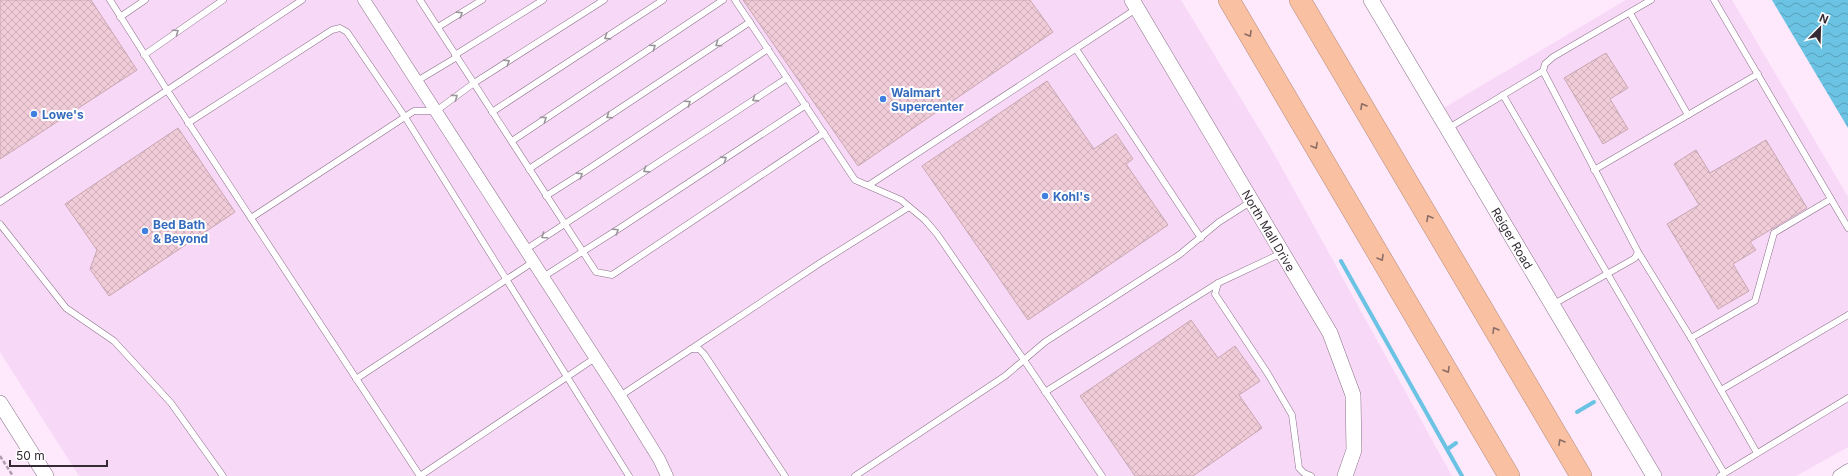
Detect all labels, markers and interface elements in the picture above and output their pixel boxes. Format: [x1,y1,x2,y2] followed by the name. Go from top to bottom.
[1800,8,1840,48] north arrow
[456,11,463,18] one-way arrow
[1817,11,1831,27] text: N
[172,29,179,37] one-way arrow
[1244,30,1251,37] one-way arrow
[604,32,611,39] one-way arrow
[715,39,722,46] one-way arrow
[648,45,655,52] one-way arrow
[503,60,510,67] one-way arrow
[891,85,964,114] place label: Walmart Supercenter
[752,94,759,102] one-way arrow
[878,94,888,104] marker: Walmart Supercenter
[450,95,457,102] one-way arrow
[683,100,690,107] one-way arrow
[1360,103,1367,110] one-way arrow
[42,107,84,122] place label: Lowe's
[29,109,39,119] marker: Lowe's
[607,111,614,118] one-way arrow
[540,117,547,124] one-way arrow
[1310,142,1317,149] one-way arrow
[720,156,727,164] one-way arrow
[643,166,650,173] one-way arrow
[576,172,583,180] one-way arrow
[1239,187,1299,274] street label: North Mall Drive
[1053,189,1090,204] place label: Kohl's
[1040,191,1050,201] marker: Kohl's
[1489,205,1537,271] street label: Reiger Road
[1426,215,1433,222] one-way arrow
[153,217,208,246] place label: Bed Bath & Beyond
[140,226,150,236] marker: Bed Bath & Beyond
[612,228,619,236] one-way arrow
[542,231,549,238] one-way arrow
[1376,254,1383,261] one-way arrow
[1492,327,1499,334] one-way arrow
[1442,366,1449,373] one-way arrow
[1558,439,1565,446] one-way arrow
[10,442,107,468] scale bar
[16,448,45,463] text: 50 m

